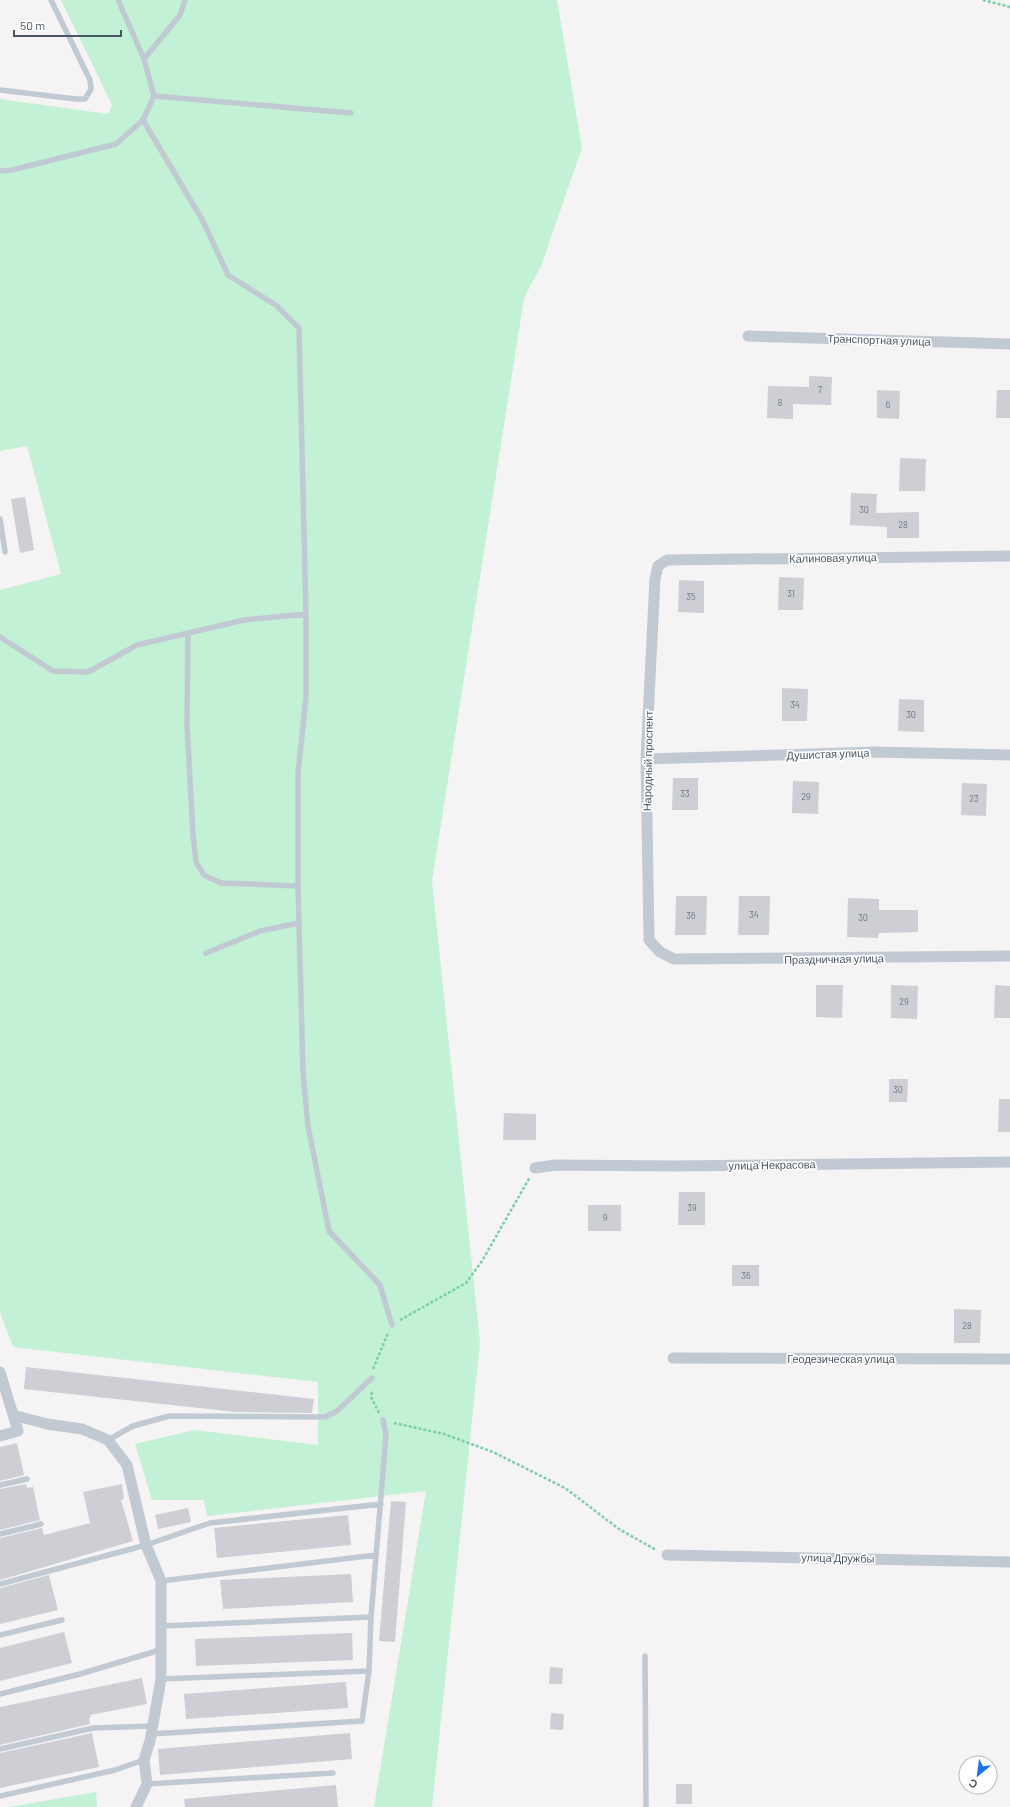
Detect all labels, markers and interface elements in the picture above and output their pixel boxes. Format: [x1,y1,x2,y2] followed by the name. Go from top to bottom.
[14,12,121,38] scale bar
[20,18,45,32] text: 50 m
[827,331,932,348] street label: Транспортная улица
[818,384,823,395] house number: 7
[778,397,783,408] house number: 8
[886,399,891,410] house number: 6
[859,504,869,515] house number: 30
[898,519,908,530] house number: 28
[789,550,878,565] street label: Калиновая улица
[787,588,795,599] house number: 31
[686,591,696,602] house number: 35
[790,699,800,710] house number: 34
[906,709,916,720] house number: 30
[640,711,655,811] street label: Народный проспект
[786,746,871,761] street label: Душистая улица
[680,788,690,799] house number: 33
[801,791,811,802] house number: 29
[969,793,979,804] house number: 23
[749,909,759,920] house number: 34
[686,910,696,921] house number: 36
[858,912,868,923] house number: 30
[784,951,885,966] street label: Праздничная улица
[899,996,909,1007] house number: 29
[893,1084,903,1095] house number: 30
[728,1157,817,1172] street label: улица Некрасова
[687,1202,697,1213] house number: 39
[603,1212,608,1223] house number: 9
[741,1270,751,1281] house number: 36
[962,1320,972,1331] house number: 28
[787,1352,896,1365] street label: Геодезическая улица
[801,1550,875,1565] street label: улица Дружбы
[958,1755,998,1795] north arrow
[966,1777,980,1792] text: С

